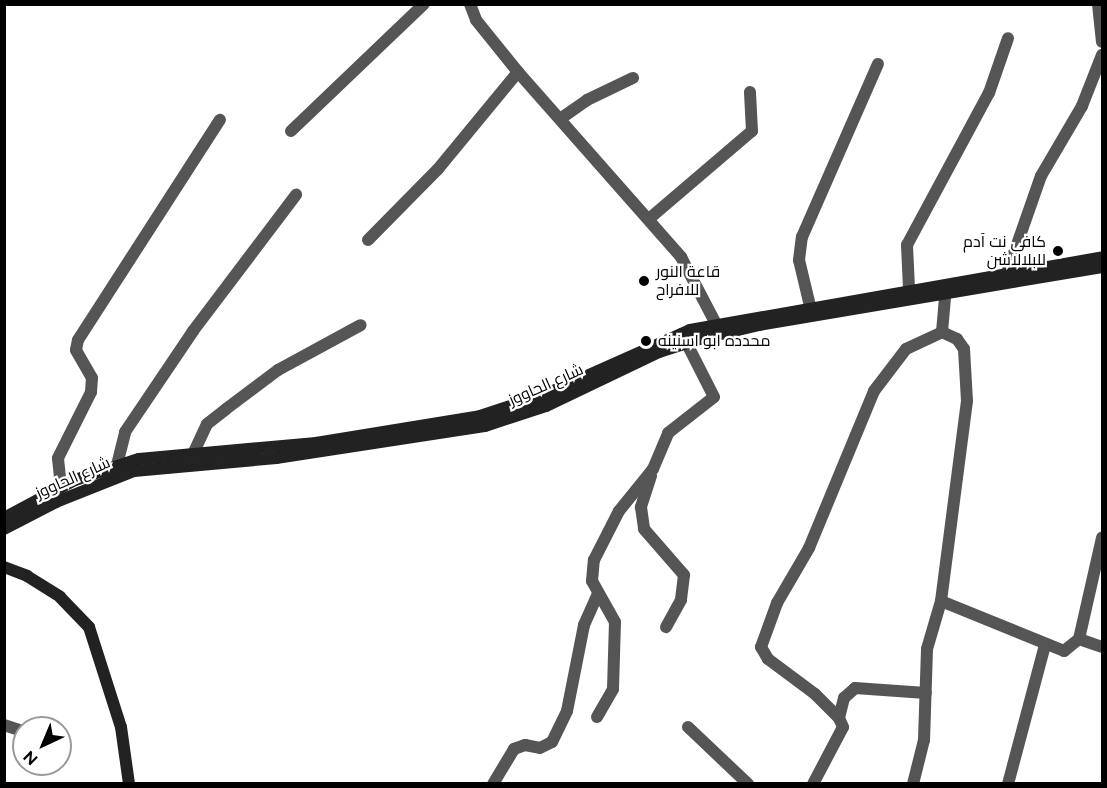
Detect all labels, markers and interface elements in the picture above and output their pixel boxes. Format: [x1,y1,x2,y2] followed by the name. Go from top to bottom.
[963,232,1046,270] place label: كافي نت آدم للبلالاشن
[1051,244,1065,258] marker: كافي نت آدم للبلالاشن
[656,262,720,300] place label: قاعة النور للافراح
[637,274,651,288] marker: قاعة النور للافراح
[658,331,770,351] place label: محدده ابو اسنينه
[639,334,653,348] marker: محدده ابو اسنينه
[506,360,586,410] street label: شارع الحاووز
[33,453,113,503] street label: شارع الحاووز
[12,716,72,776] north arrow
[20,747,42,769] text: N

